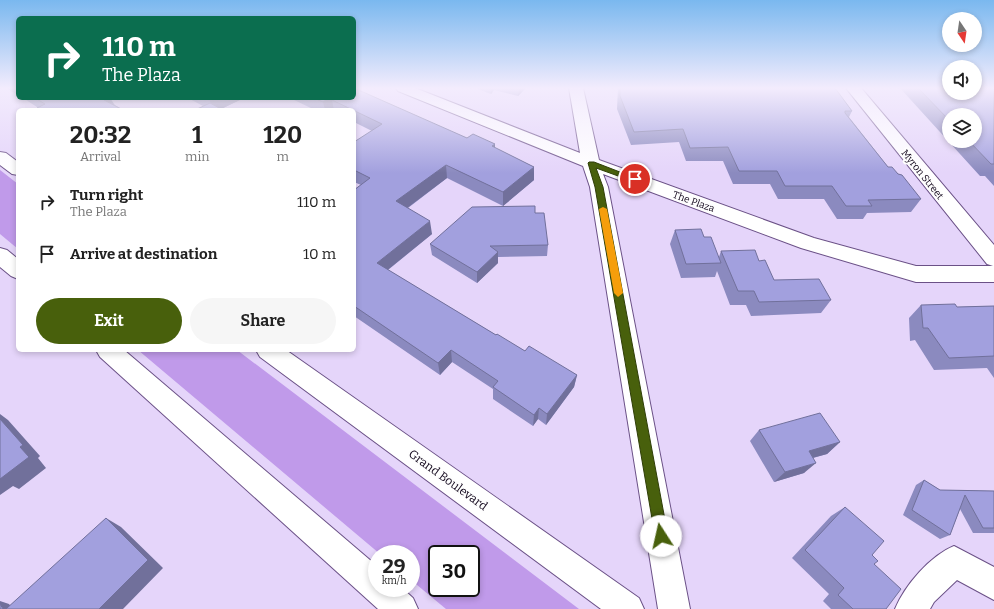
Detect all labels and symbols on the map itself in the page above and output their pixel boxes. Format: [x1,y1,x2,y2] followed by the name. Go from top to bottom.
[942,12,982,52] north arrow
[899,147,946,202] street label: Myron Street
[618,162,652,196] pin
[671,189,717,215] street label: The Plaza
[406,447,490,513] street label: Grand Boulevard
[640,515,682,557] position arrow
[428,545,480,597] speed limit sign: 30

